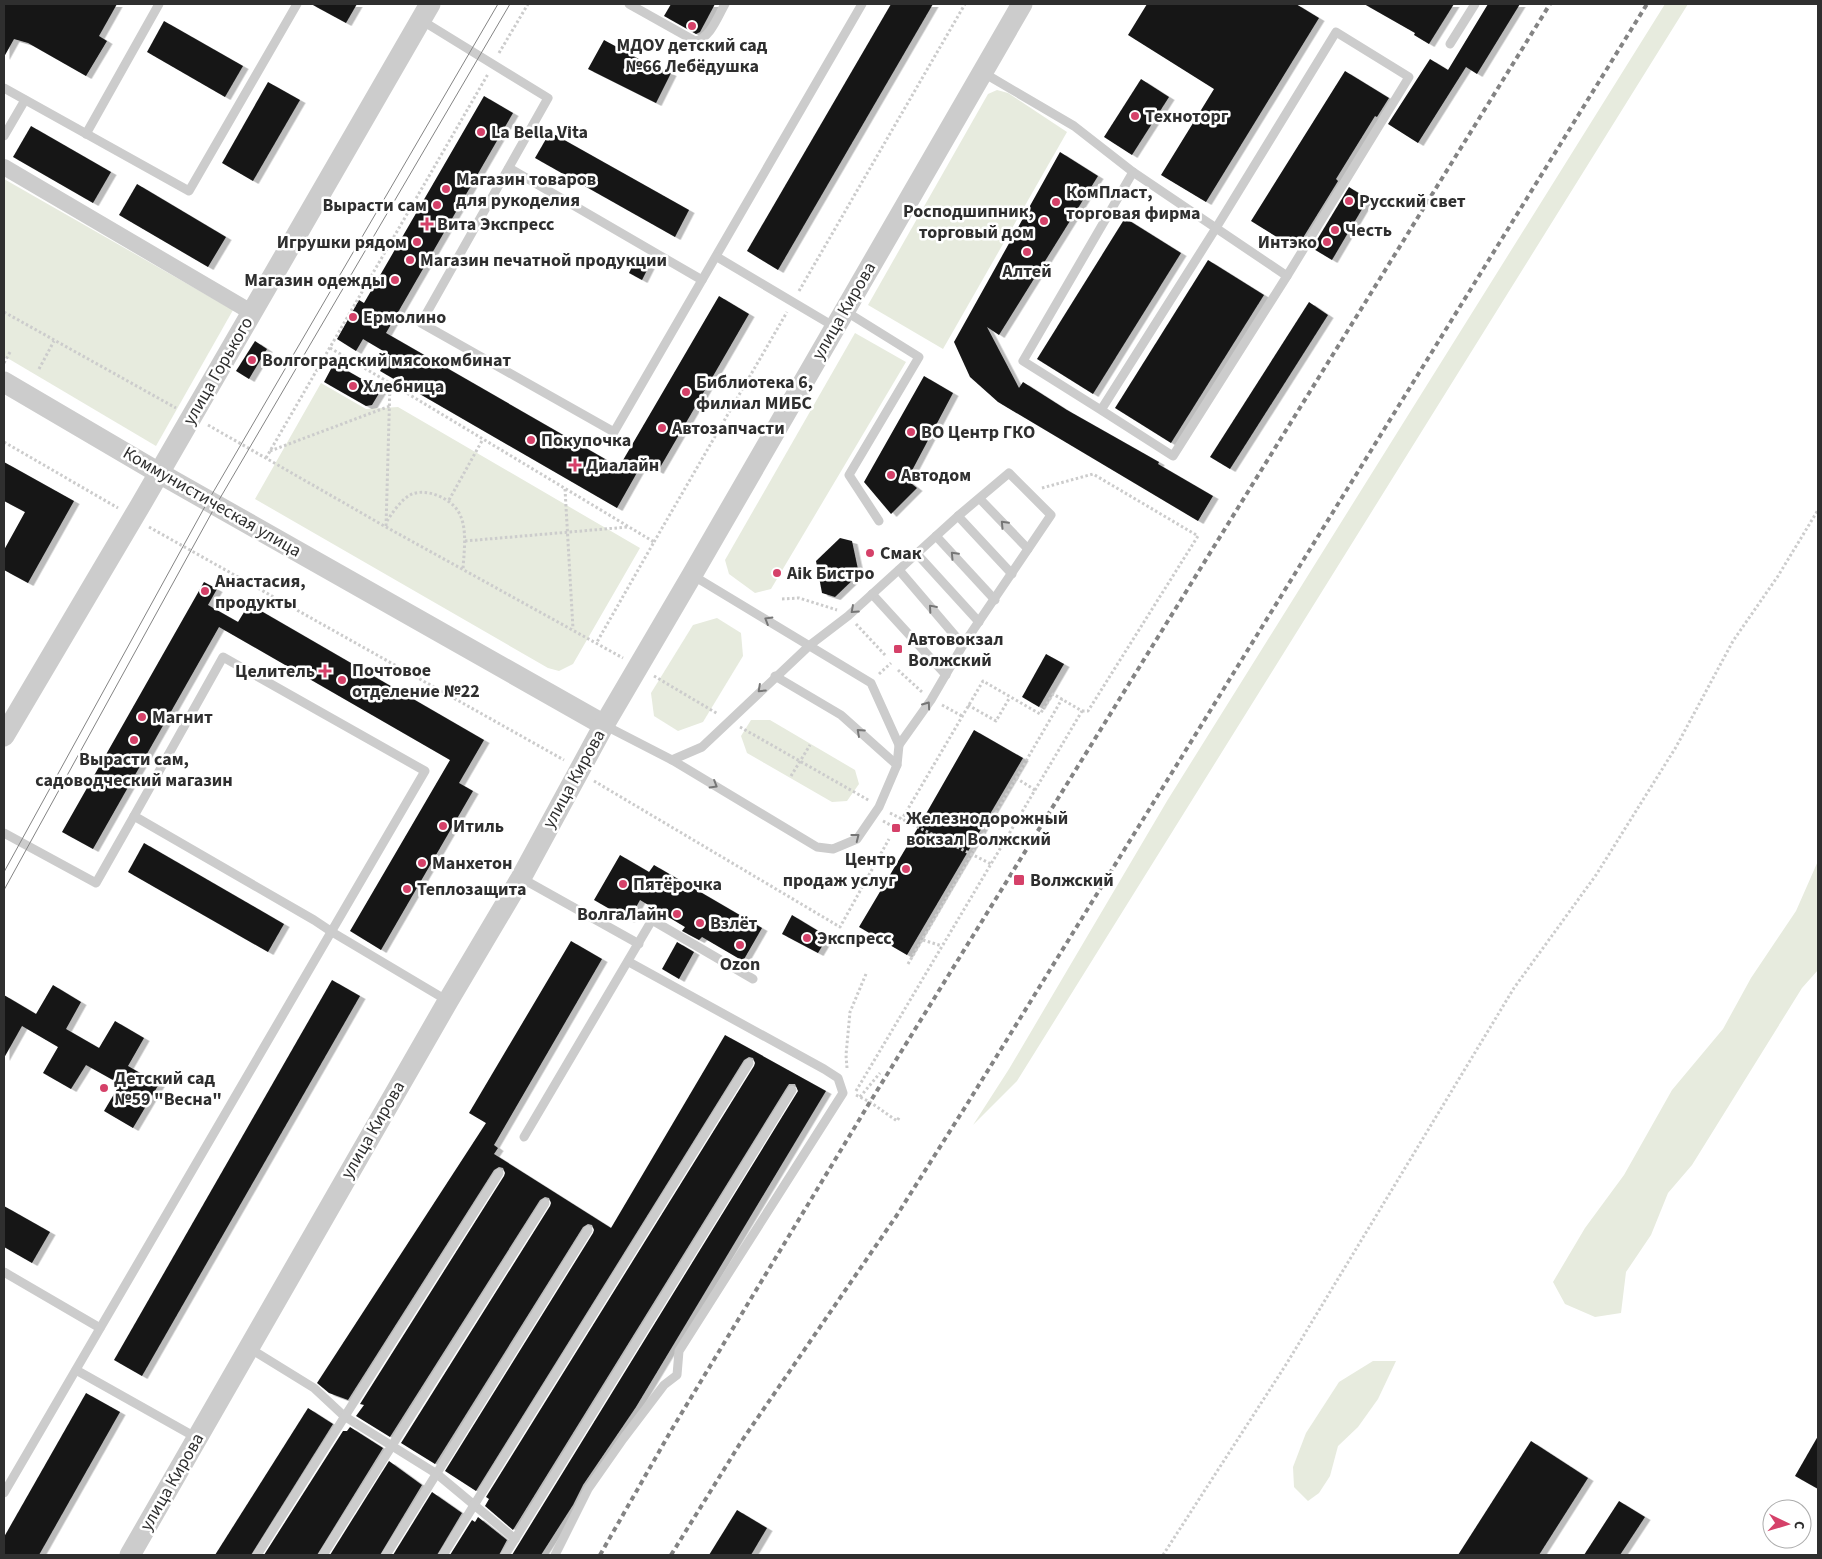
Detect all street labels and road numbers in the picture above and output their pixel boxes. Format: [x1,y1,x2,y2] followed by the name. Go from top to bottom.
[806,257,882,365] street label: улица Кирова
[177,312,259,430] street label: улица Горького
[118,441,306,563] street label: Коммунистическая улица
[537,725,611,833] street label: улица Кирова
[335,1076,411,1184] street label: улица Кирова
[134,1428,210,1536] street label: улица Кирова

